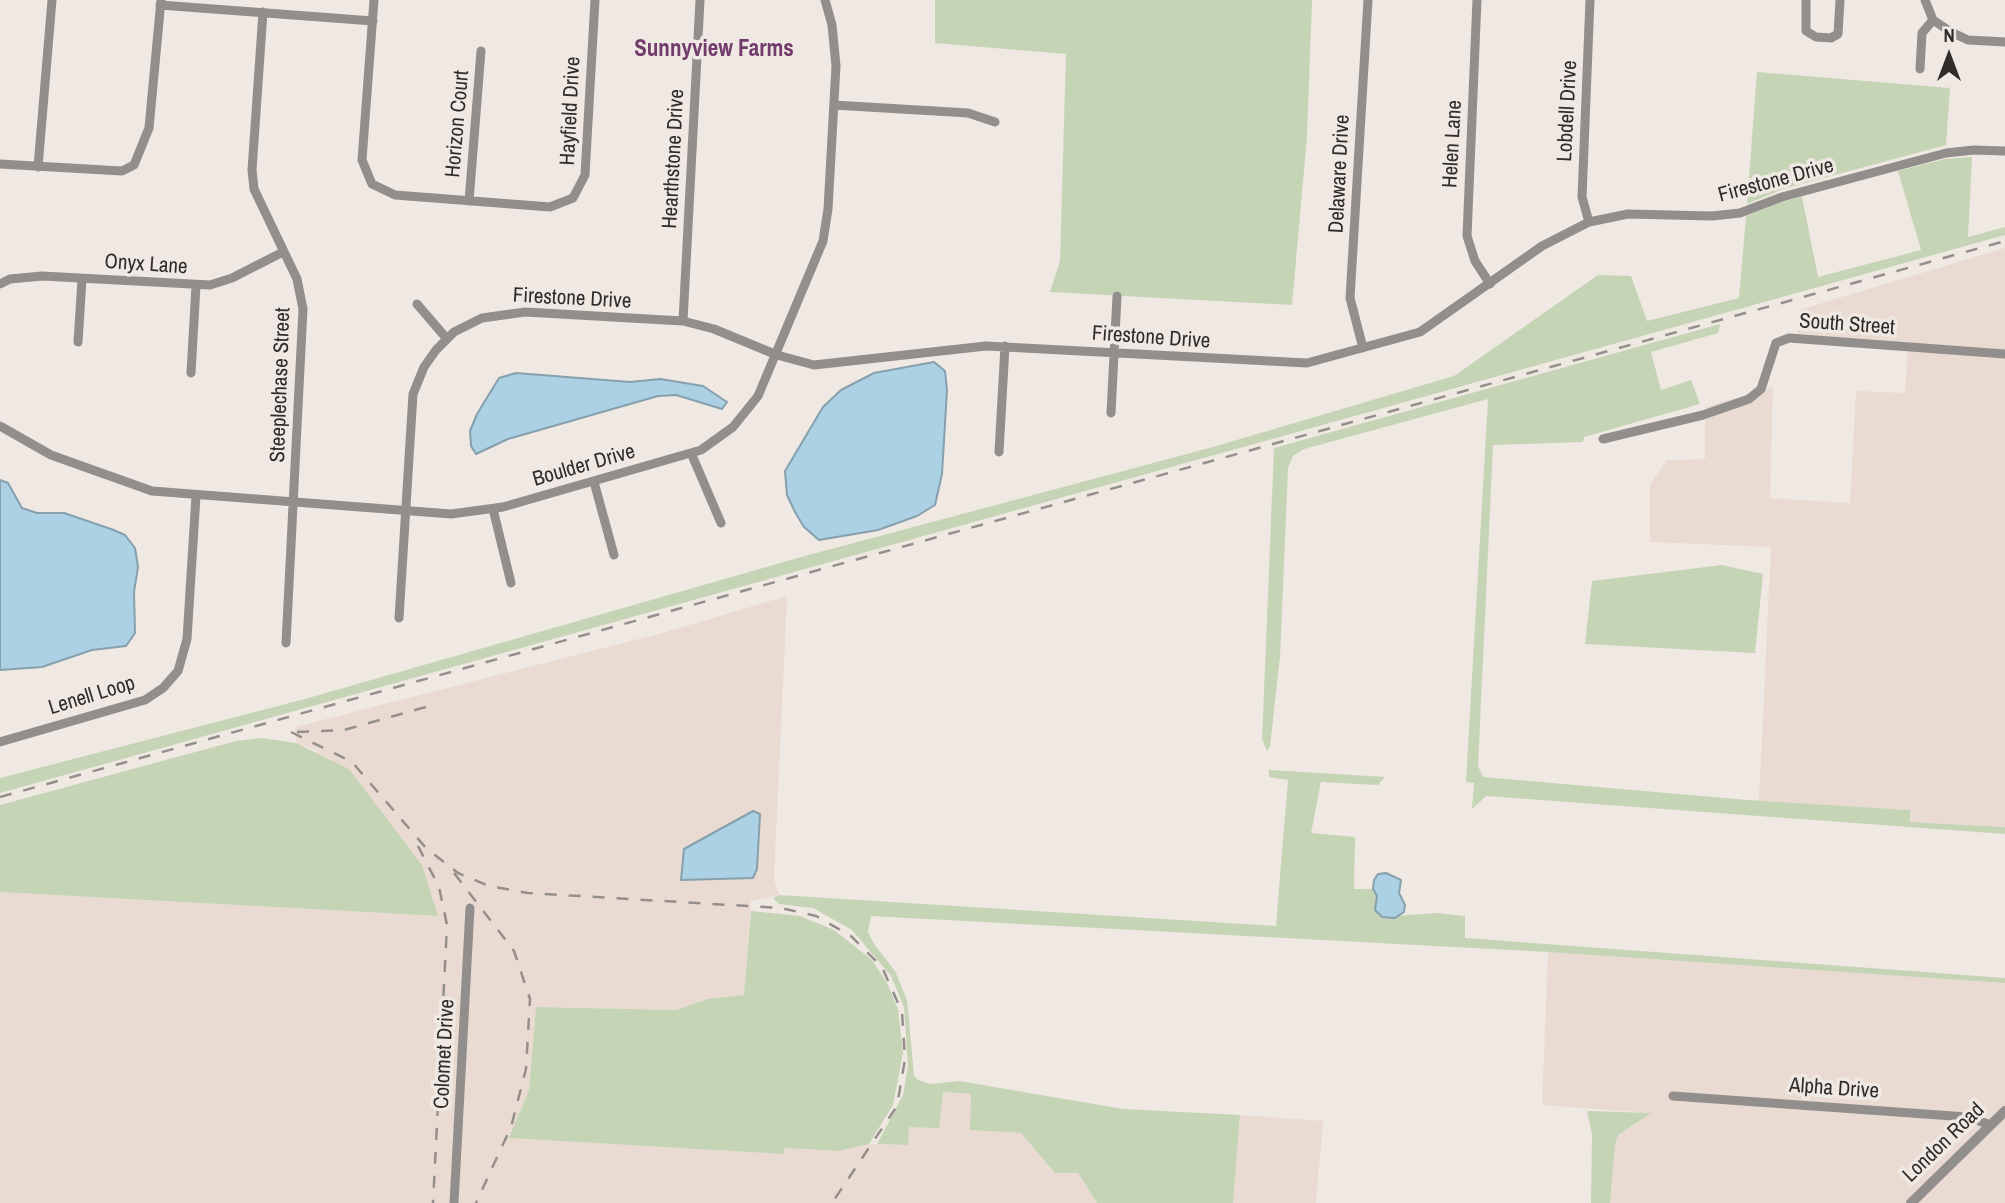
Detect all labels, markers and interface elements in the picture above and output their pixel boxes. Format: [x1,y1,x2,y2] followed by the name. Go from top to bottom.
[1914,21,1984,91] north arrow
[1943,22,1955,48] text: N
[634,36,794,64] district label: Sunnyview Farms
[556,56,586,166] street label: Hayfield Drive
[1553,60,1583,162] street label: Lobdell Drive
[441,70,475,178] street label: Horizon Court
[658,89,690,229] street label: Hearthstone Drive
[1438,99,1468,189] street label: Helen Lane
[1324,114,1356,234] street label: Delaware Drive
[1715,153,1837,209] street label: Firestone Drive
[104,250,188,280] street label: Onyx Lane
[512,283,632,315] street label: Firestone Drive
[266,307,296,463] street label: Steeplechase Street
[1798,309,1896,341] street label: South Street
[1091,321,1211,355] street label: Firestone Drive
[530,439,638,493] street label: Boulder Drive
[46,671,138,721] street label: Lenell Loop
[430,998,460,1110] street label: Colomet Drive
[1788,1073,1880,1105] street label: Alpha Drive
[1898,1098,1990,1188] street label: London Road

